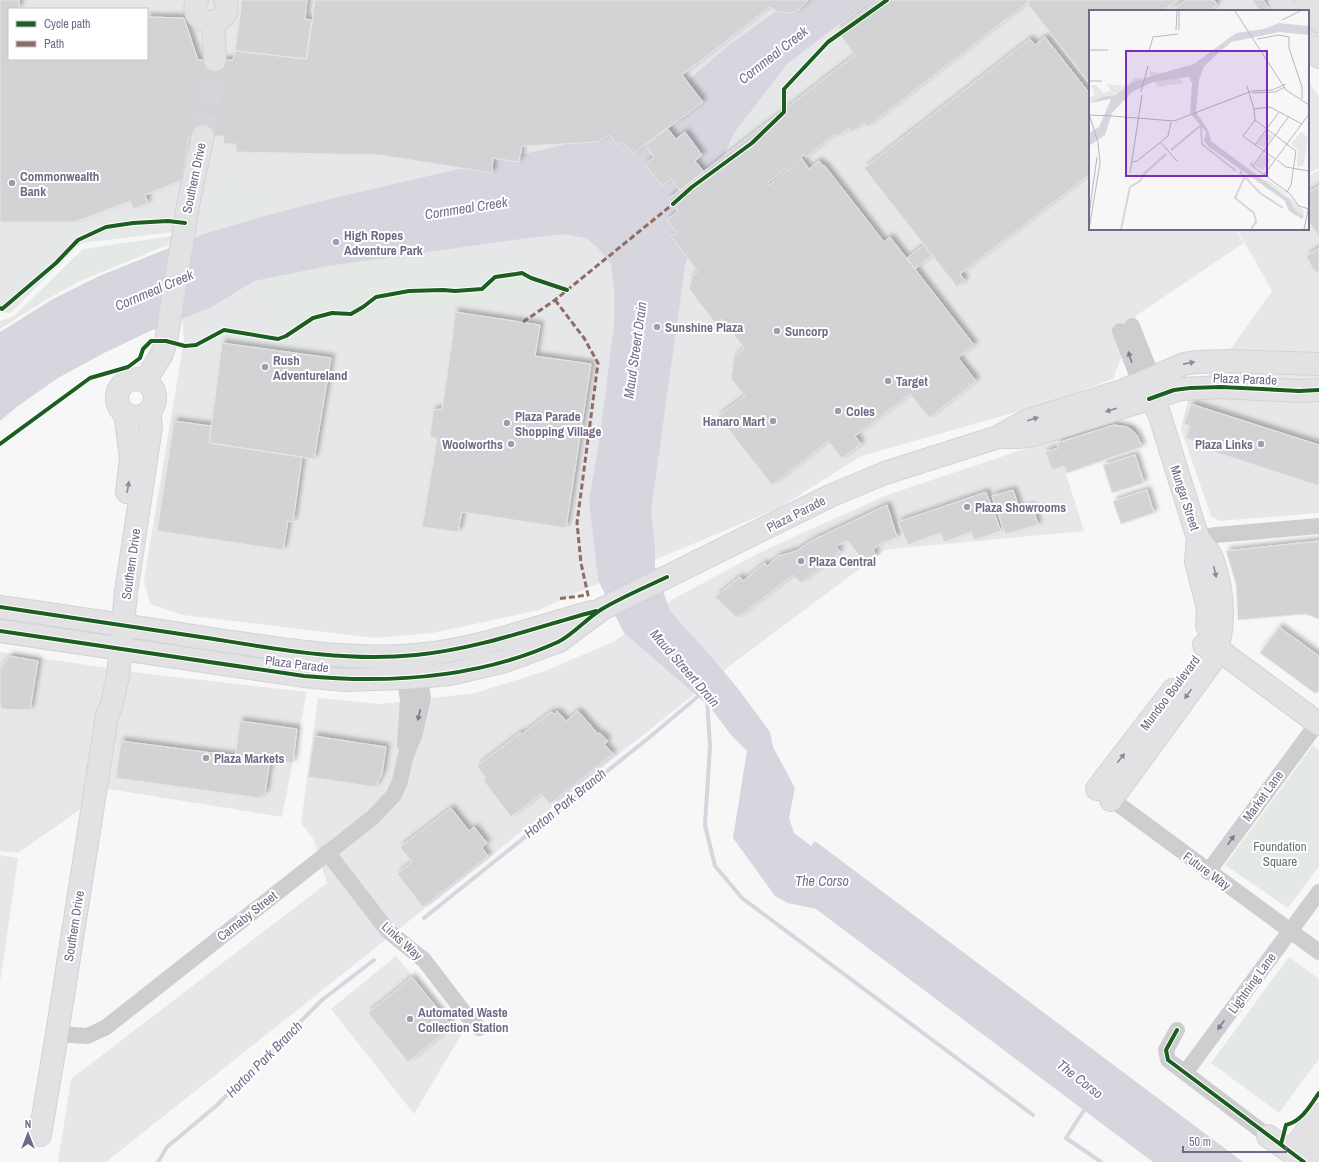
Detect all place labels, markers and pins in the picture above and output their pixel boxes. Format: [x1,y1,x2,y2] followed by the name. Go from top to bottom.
[20,168,99,200] place label: Commonwealth Bank
[7,178,17,188] marker: Commonwealth Bank
[344,227,423,259] place label: High Ropes Adventure Park
[331,237,341,247] marker: High Ropes Adventure Park
[665,319,743,336] place label: Sunshine Plaza
[652,322,662,332] marker: Sunshine Plaza
[785,323,828,340] place label: Suncorp
[772,326,782,336] marker: Suncorp
[273,352,348,384] place label: Rush Adventureland
[260,362,270,372] marker: Rush Adventureland
[896,373,928,390] place label: Target
[883,376,893,386] marker: Target
[846,403,875,420] place label: Coles
[833,406,843,416] marker: Coles
[515,408,601,440] place label: Plaza Parade Shopping Village
[703,413,765,430] place label: Hanaro Mart
[768,416,778,426] marker: Hanaro Mart
[502,418,512,428] marker: Plaza Parade Shopping Village
[442,436,503,453] place label: Woolworths
[1195,436,1253,453] place label: Plaza Links
[506,439,516,449] marker: Woolworths
[1256,439,1266,449] marker: Plaza Links
[975,499,1066,516] place label: Plaza Showrooms
[962,502,972,512] marker: Plaza Showrooms
[809,553,876,570] place label: Plaza Central
[796,556,806,566] marker: Plaza Central
[214,750,285,767] place label: Plaza Markets
[201,753,211,763] marker: Plaza Markets
[418,1004,509,1036] place label: Automated Waste Collection Station
[405,1014,415,1024] marker: Automated Waste Collection Station

